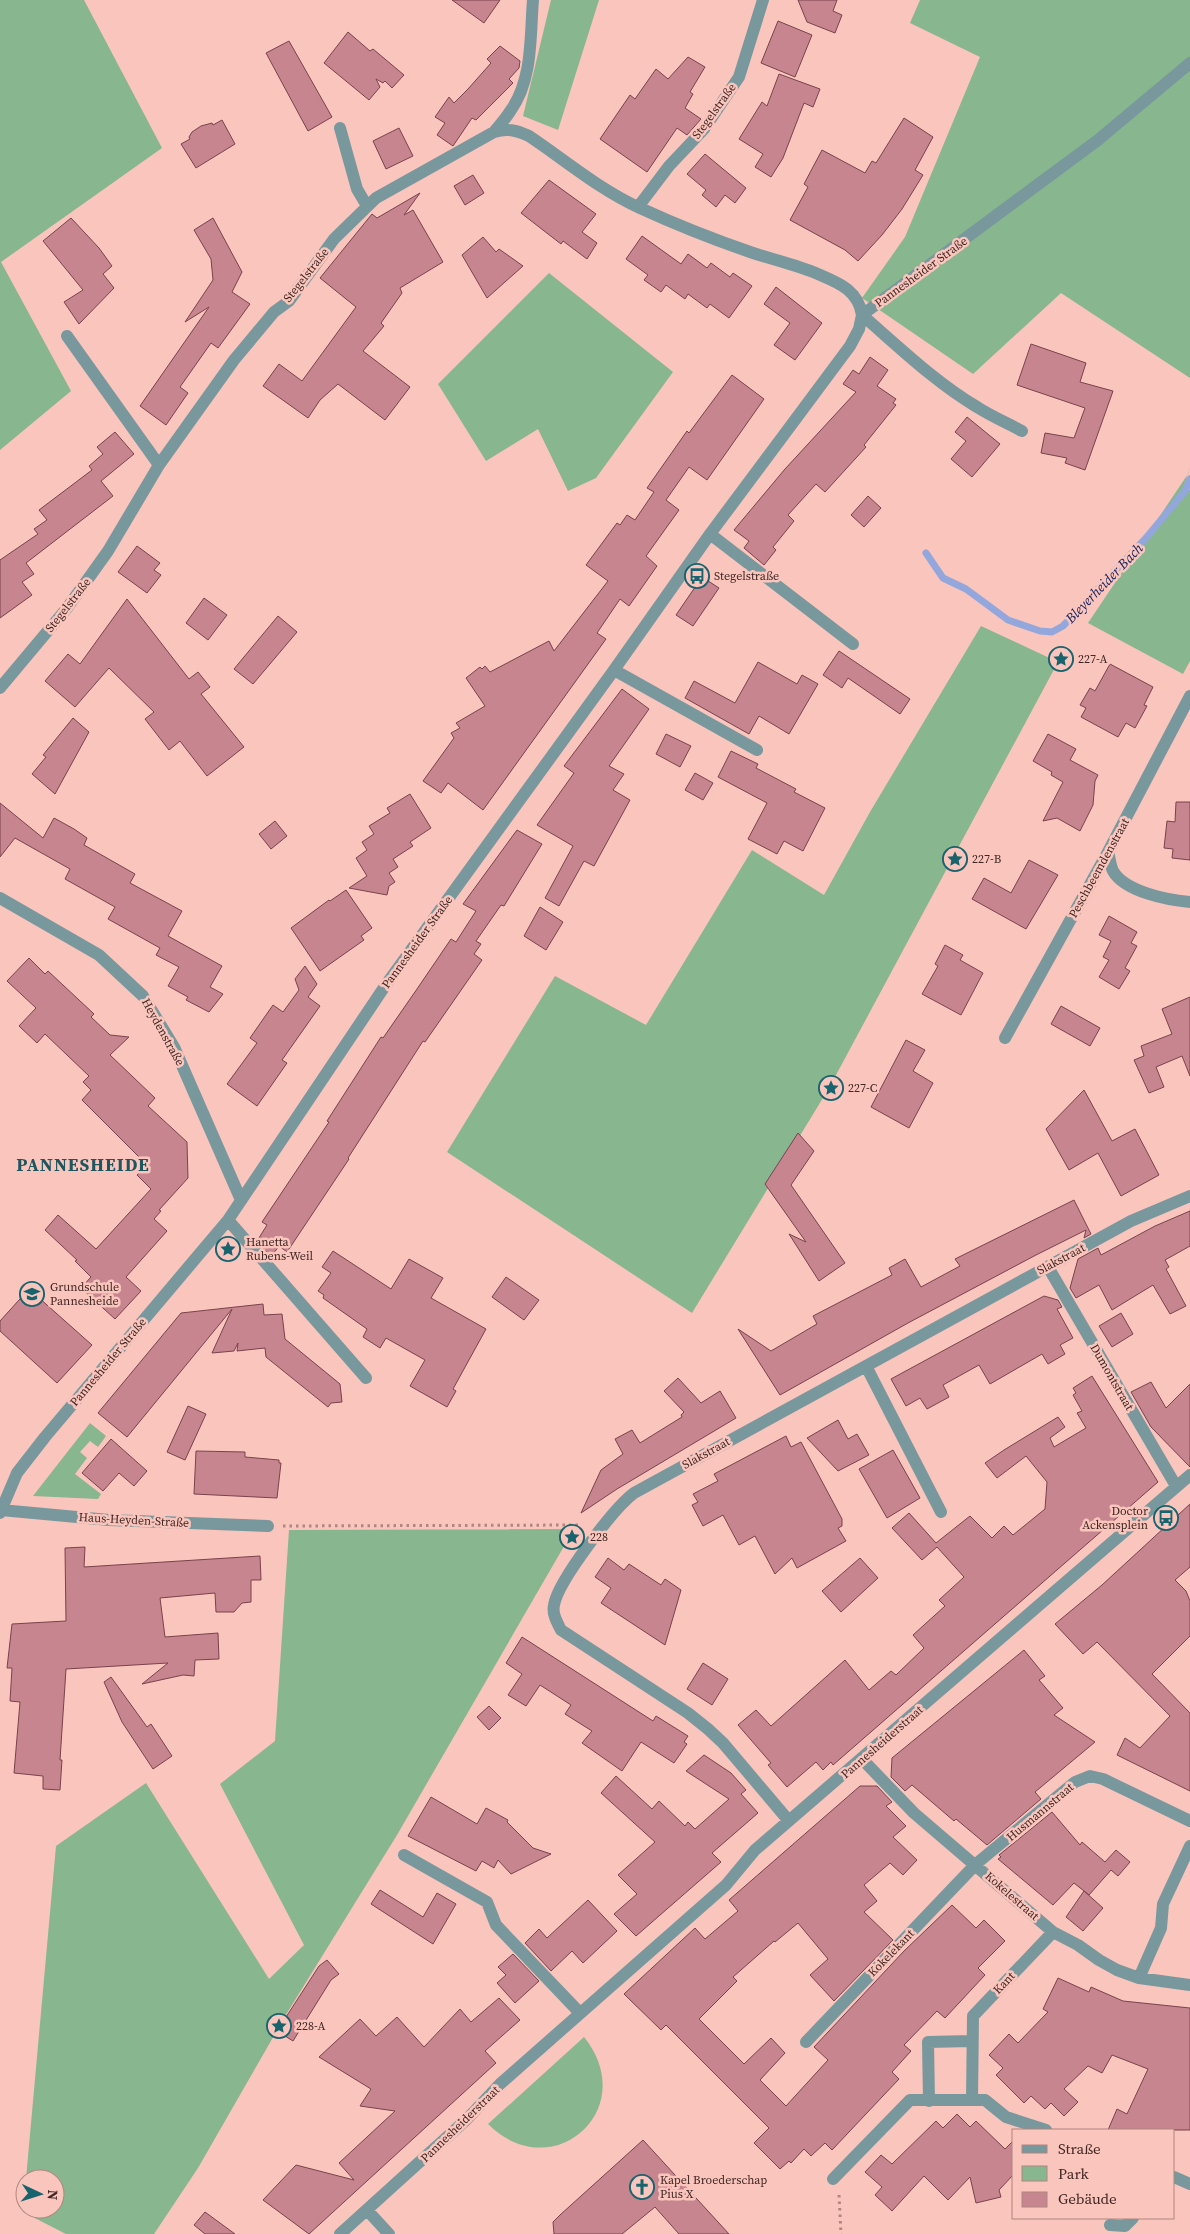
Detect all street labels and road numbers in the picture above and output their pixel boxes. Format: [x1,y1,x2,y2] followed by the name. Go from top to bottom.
[688,80,740,142] street label: Stegelstraße
[871,233,971,311] street label: Pannesheider Straße
[280,244,332,306] street label: Stegelstraße
[42,574,94,636] street label: Stegelstraße
[1065,815,1133,921] street label: Peschbeemdenstraat
[378,892,456,992] street label: Pannesheider Straße
[138,995,188,1069] street label: Heydenstraße
[1034,1240,1088,1278] street label: Slakstraat
[66,1314,150,1410] street label: Pannesheider Straße
[1087,1341,1138,1413] street label: Dumontstraat
[679,1433,733,1473] street label: Slakstraat
[78,1509,190,1531] street label: Haus-Heyden-Straße
[838,1702,927,1782] street label: Pannesheiderstraat
[1003,1779,1077,1845] street label: Husmannstraat
[982,1868,1042,1924] street label: Kokelestraat
[864,1926,918,1980] street label: Kokelekant
[990,1968,1019,1998] street label: Kant
[417,2082,503,2166] street label: Pannesheiderstraat

